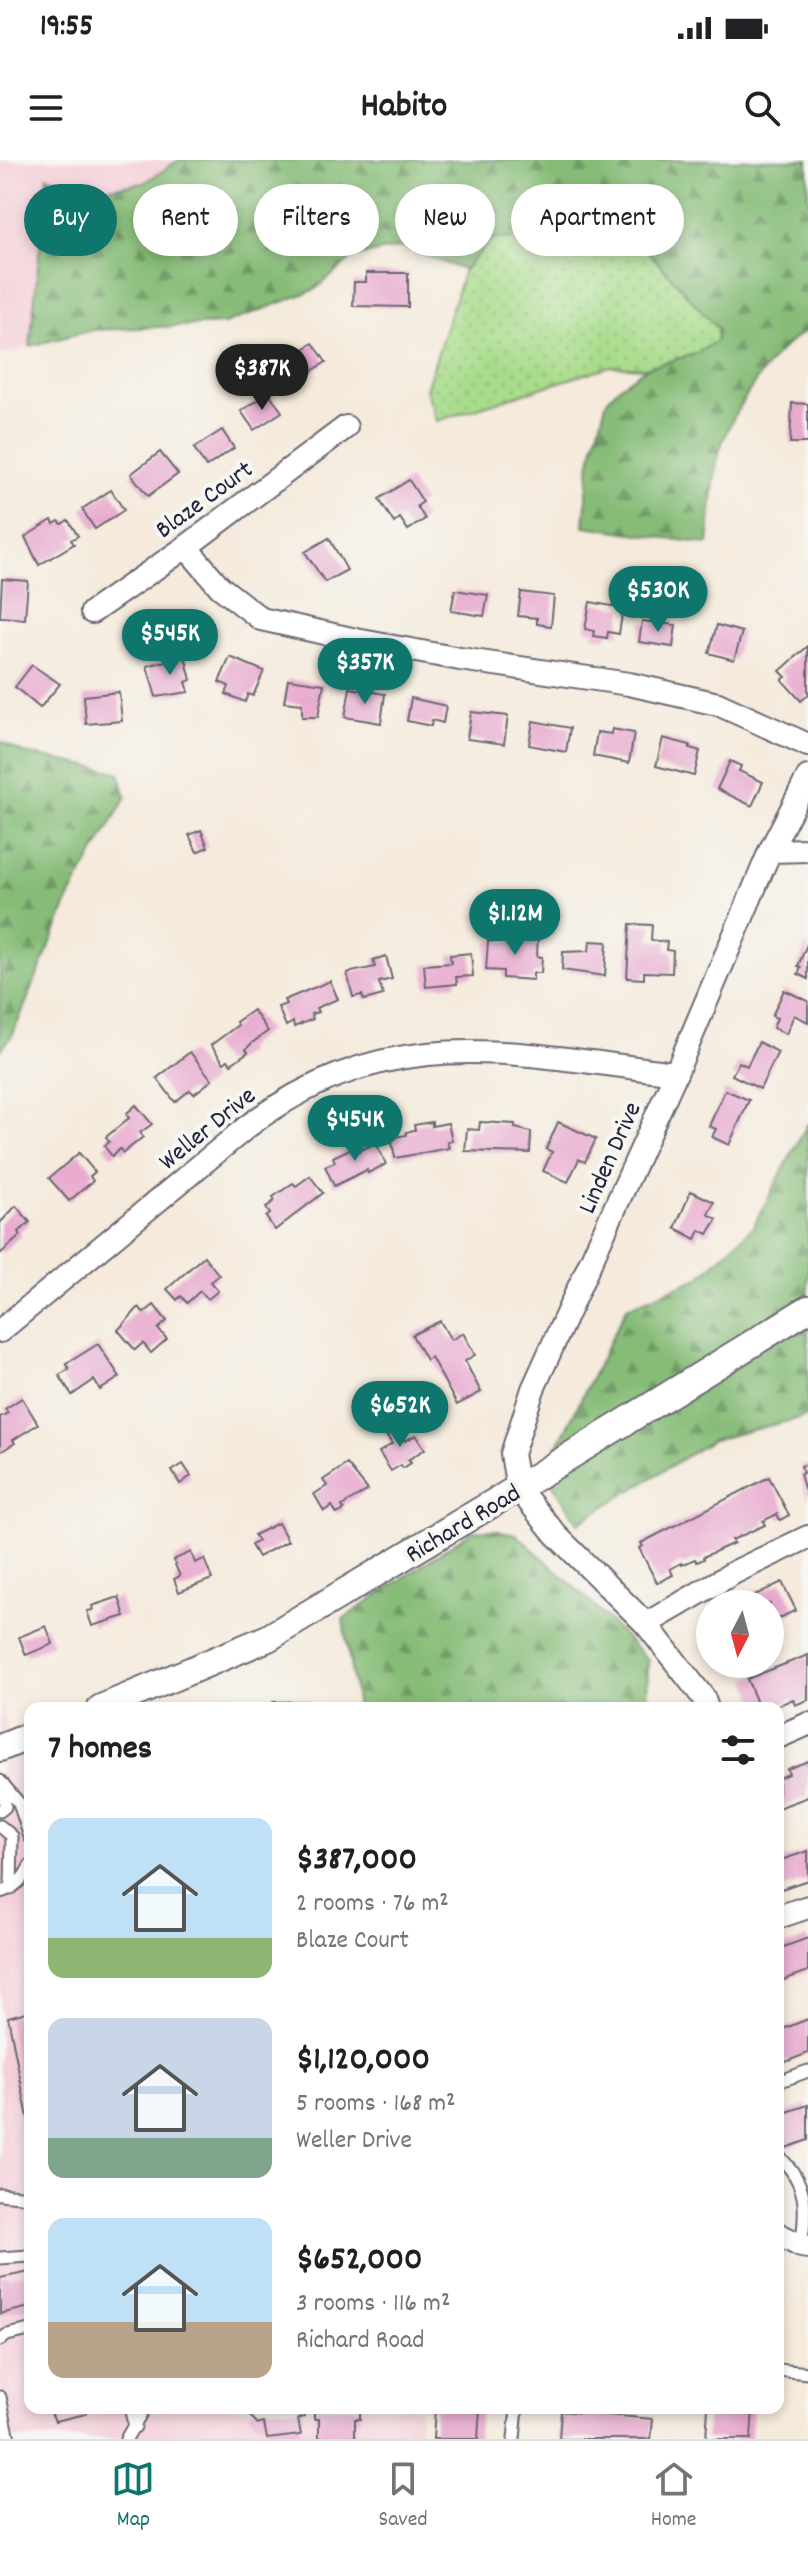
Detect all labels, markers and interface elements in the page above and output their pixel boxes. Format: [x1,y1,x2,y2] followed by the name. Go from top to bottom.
[40,7,93,50] text: 19:55
[361,82,447,134] text: Habito
[24,86,68,130] icon: menu
[740,86,784,130] icon: search
[24,184,117,256] chip: Buy
[133,184,238,256] chip: Rent
[254,184,379,256] chip: Filters
[395,184,495,256] chip: New
[511,184,684,256] chip: Apartment
[206,344,318,412] pin: $387K
[233,351,291,388] text: $387K
[149,452,262,549] street label: Blaze Court
[602,566,714,634] pin: $530K
[627,573,689,610] text: $530K
[114,609,226,677] pin: $545K
[140,616,200,653] text: $545K
[309,638,421,706] pin: $357K
[336,645,394,682] text: $357K
[450,889,580,957] pin: $1.12M
[487,896,543,933] text: $1.12M
[152,1079,265,1181] street label: Weller Drive
[299,1095,411,1163] pin: $454K
[570,1096,652,1220] street label: Linden Drive
[326,1102,384,1139] text: $454K
[344,1381,456,1449] pin: $652K
[369,1388,431,1425] text: $652K
[399,1476,528,1574] street label: Richard Road
[696,1590,784,1678] north arrow
[696,1590,784,1678] map controls
[48,1726,152,1775] text: 7 homes
[716,1728,760,1772] icon: filters
[296,1837,417,1886] text: $387,000
[112,1850,208,1946] icon: home
[296,1886,449,1923] text: 2 rooms · 76 m²
[296,1923,409,1960] text: Blaze Court
[296,2037,430,2086] text: $1,120,000
[112,2050,208,2146] icon: home
[296,2086,456,2123] text: 5 rooms · 168 m²
[296,2123,412,2160] text: Weller Drive
[296,2237,423,2286] text: $652,000
[112,2250,208,2346] icon: home
[296,2286,450,2323] text: 3 rooms · 116 m²
[296,2323,424,2360] text: Richard Road
[111,2457,155,2536] tab: Map
[378,2457,428,2536] tab: Saved
[651,2457,696,2536] tab: Home

